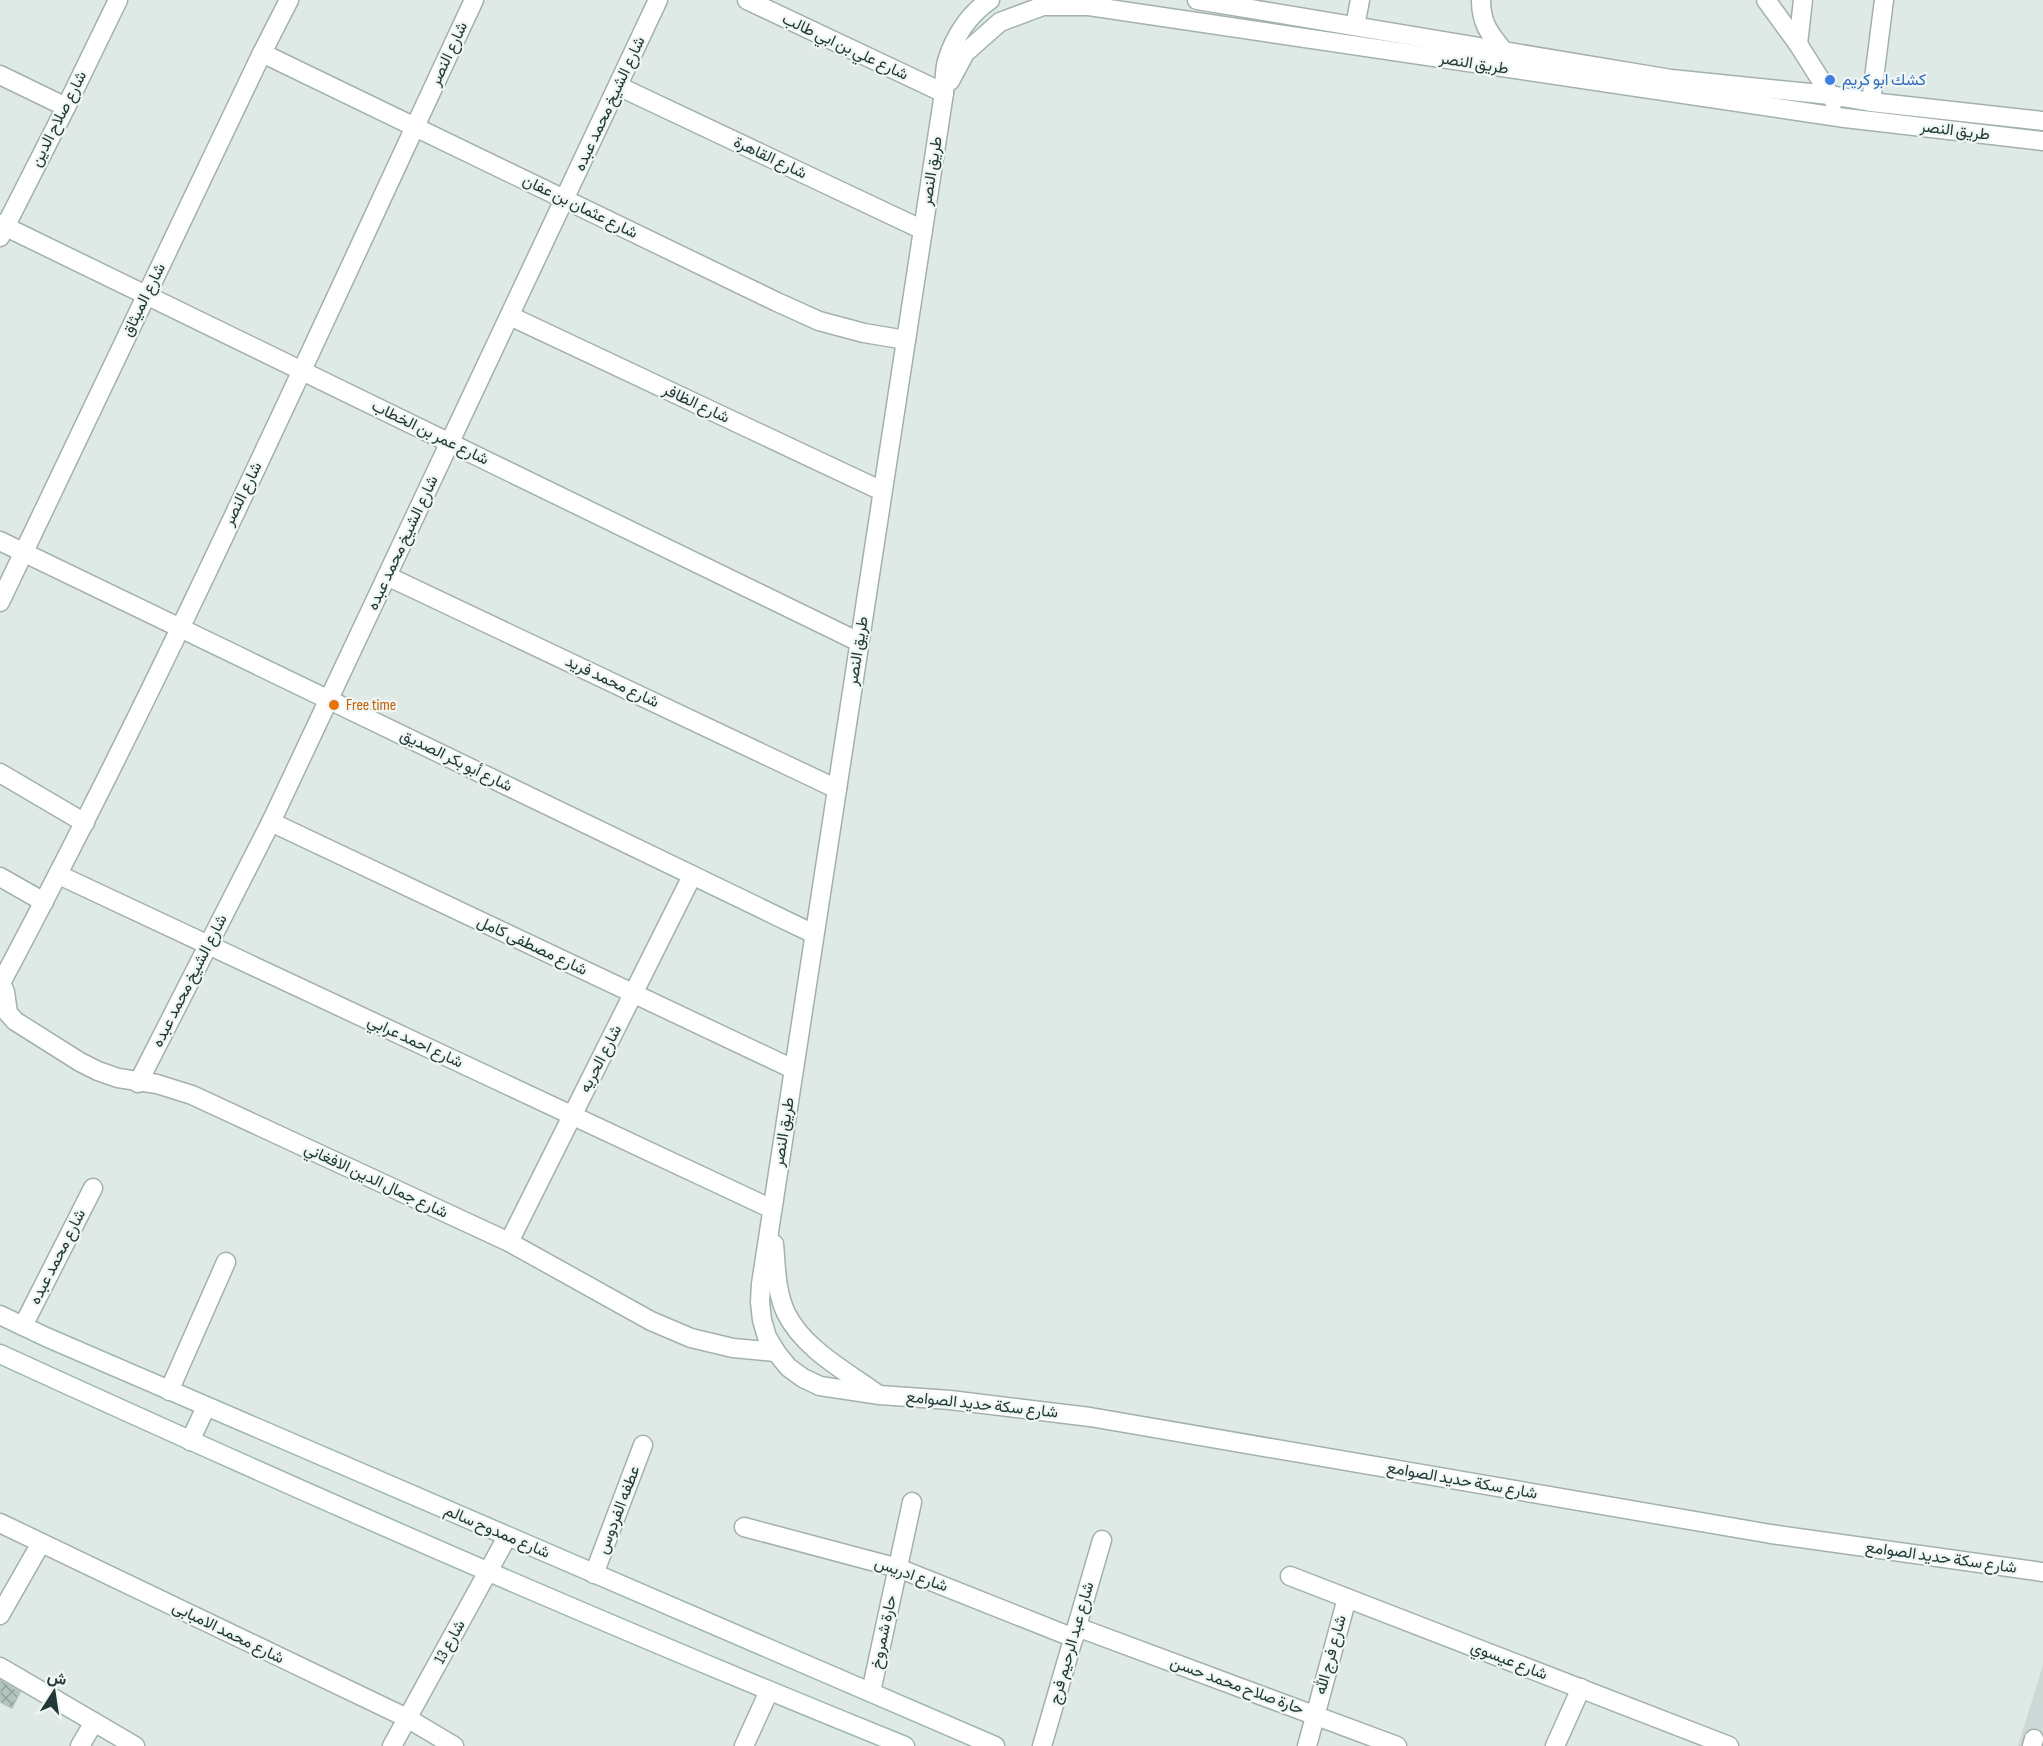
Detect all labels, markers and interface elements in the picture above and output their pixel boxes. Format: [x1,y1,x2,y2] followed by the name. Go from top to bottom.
[778,9,911,87] street label: شارع علي بن ابي طالب
[426,19,473,90] street label: شارع النصر
[570,34,650,175] street label: شارع الشيخ محمد عبده
[1437,49,1510,79] street label: طريق النصر
[27,68,92,171] street label: شارع صلاح الدين
[1842,71,1926,90] place label: كشك ابو كريم
[1823,73,1837,87] marker: كشك ابو كريم
[1918,117,1991,145] street label: طريق النصر
[730,133,810,184] street label: شارع القاهرة
[917,135,947,208] street label: طريق النصر
[519,171,641,244] street label: شارع عثمان بن عفان
[118,260,171,340] street label: شارع الميثاق
[658,380,732,429] street label: شارع الظافر
[368,396,492,470] street label: شارع عمر بن الخطاب
[219,459,267,530] street label: شارع النصر
[363,473,443,614] street label: شارع الشيخ محمد عبده
[843,615,873,688] street label: طريق النصر
[562,652,662,713] street label: شارع محمد فريد
[346,696,396,715] place label: Free time
[327,698,341,712] marker: Free time
[396,726,515,797] street label: شارع أبو بكر الصديق
[148,912,233,1051] street label: شارع الشيخ محمد عبده
[474,912,590,981] street label: شارع مصطفى كامل
[363,1012,466,1075] street label: شارع احمد عرابي
[576,1022,627,1096] street label: شارع الحريه
[769,1096,799,1169] street label: طريق النصر
[300,1139,451,1225] street label: شارع جمال الدين الافغاني
[26,1206,91,1308] street label: شارع محمد عبده
[905,1388,1059,1423] street label: شارع سكة حديد الصوامع
[1385,1458,1539,1505] street label: شارع سكة حديد الصوامع
[593,1463,645,1557] street label: عطفه الفردوس
[441,1501,553,1564] street label: شارع ممدوح سالم
[1864,1538,2018,1579] street label: شارع سكة حديد الصوامع
[871,1554,950,1597] street label: شارع ادريس
[1045,1580,1100,1707] street label: شارع عبد الرحيم فرج
[867,1593,902,1671] street label: حارة شمروخ
[169,1598,287,1669] street label: شارع محمد الامبابى
[1310,1613,1352,1697] street label: شارع فرج الله
[430,1617,471,1668] street label: شارع 13
[1467,1638,1550,1687] street label: شارع عيسوي
[1167,1653,1307,1720] street label: حارة صلاح محمد حسن
[24,1662,84,1722] north arrow
[45,1668,68,1690] text: ش

